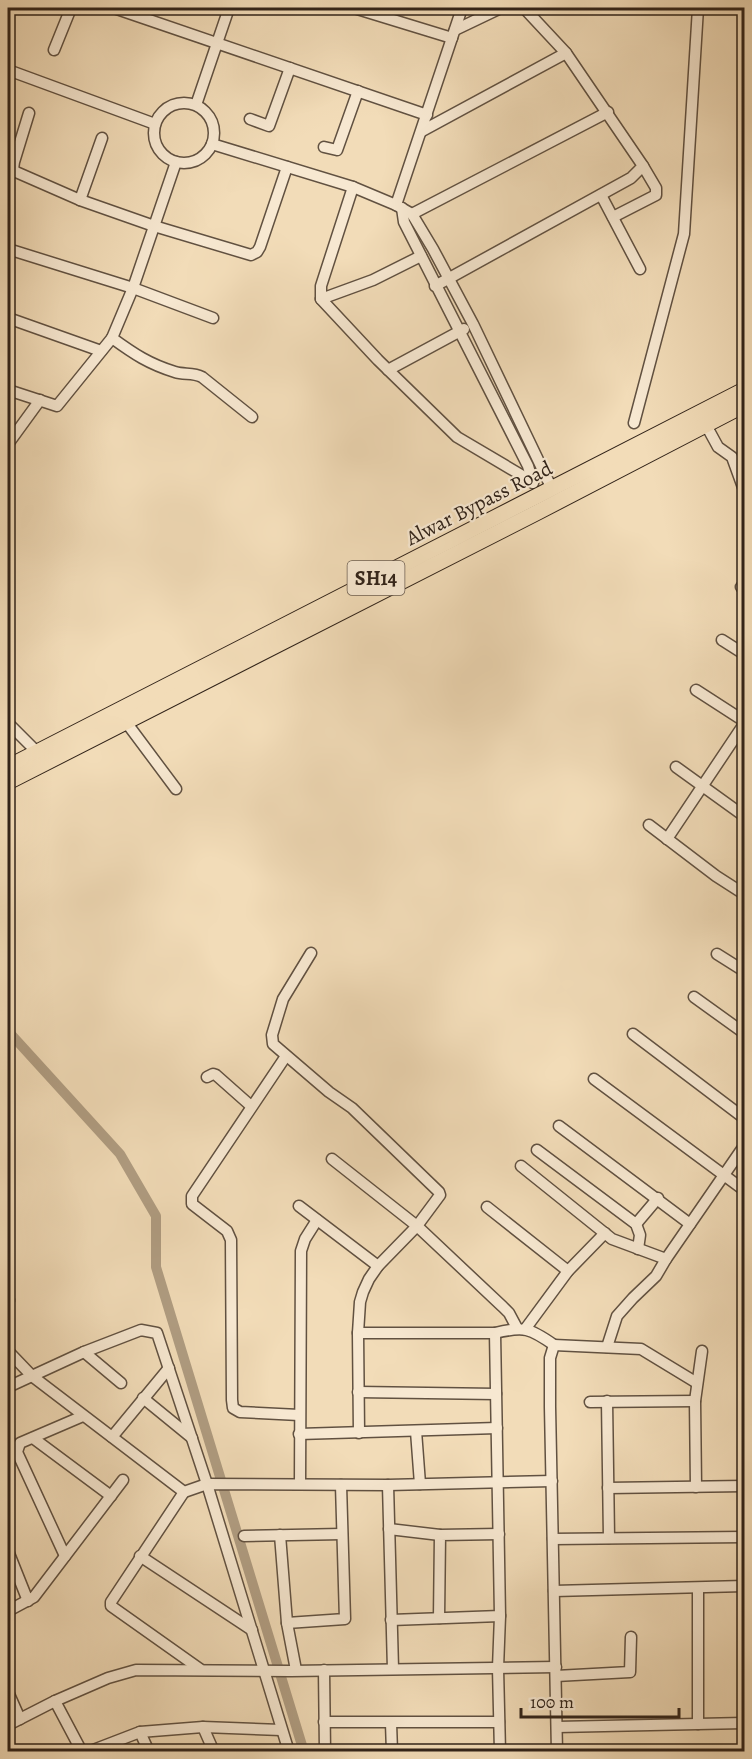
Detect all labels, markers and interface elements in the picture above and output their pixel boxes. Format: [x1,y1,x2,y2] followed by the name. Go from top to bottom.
[400,454,558,552] street label: Alwar Bypass Road
[348,561,404,595] road number: SH14
[521,1681,678,1719] scale bar
[530,1690,574,1714] text: 100 m

